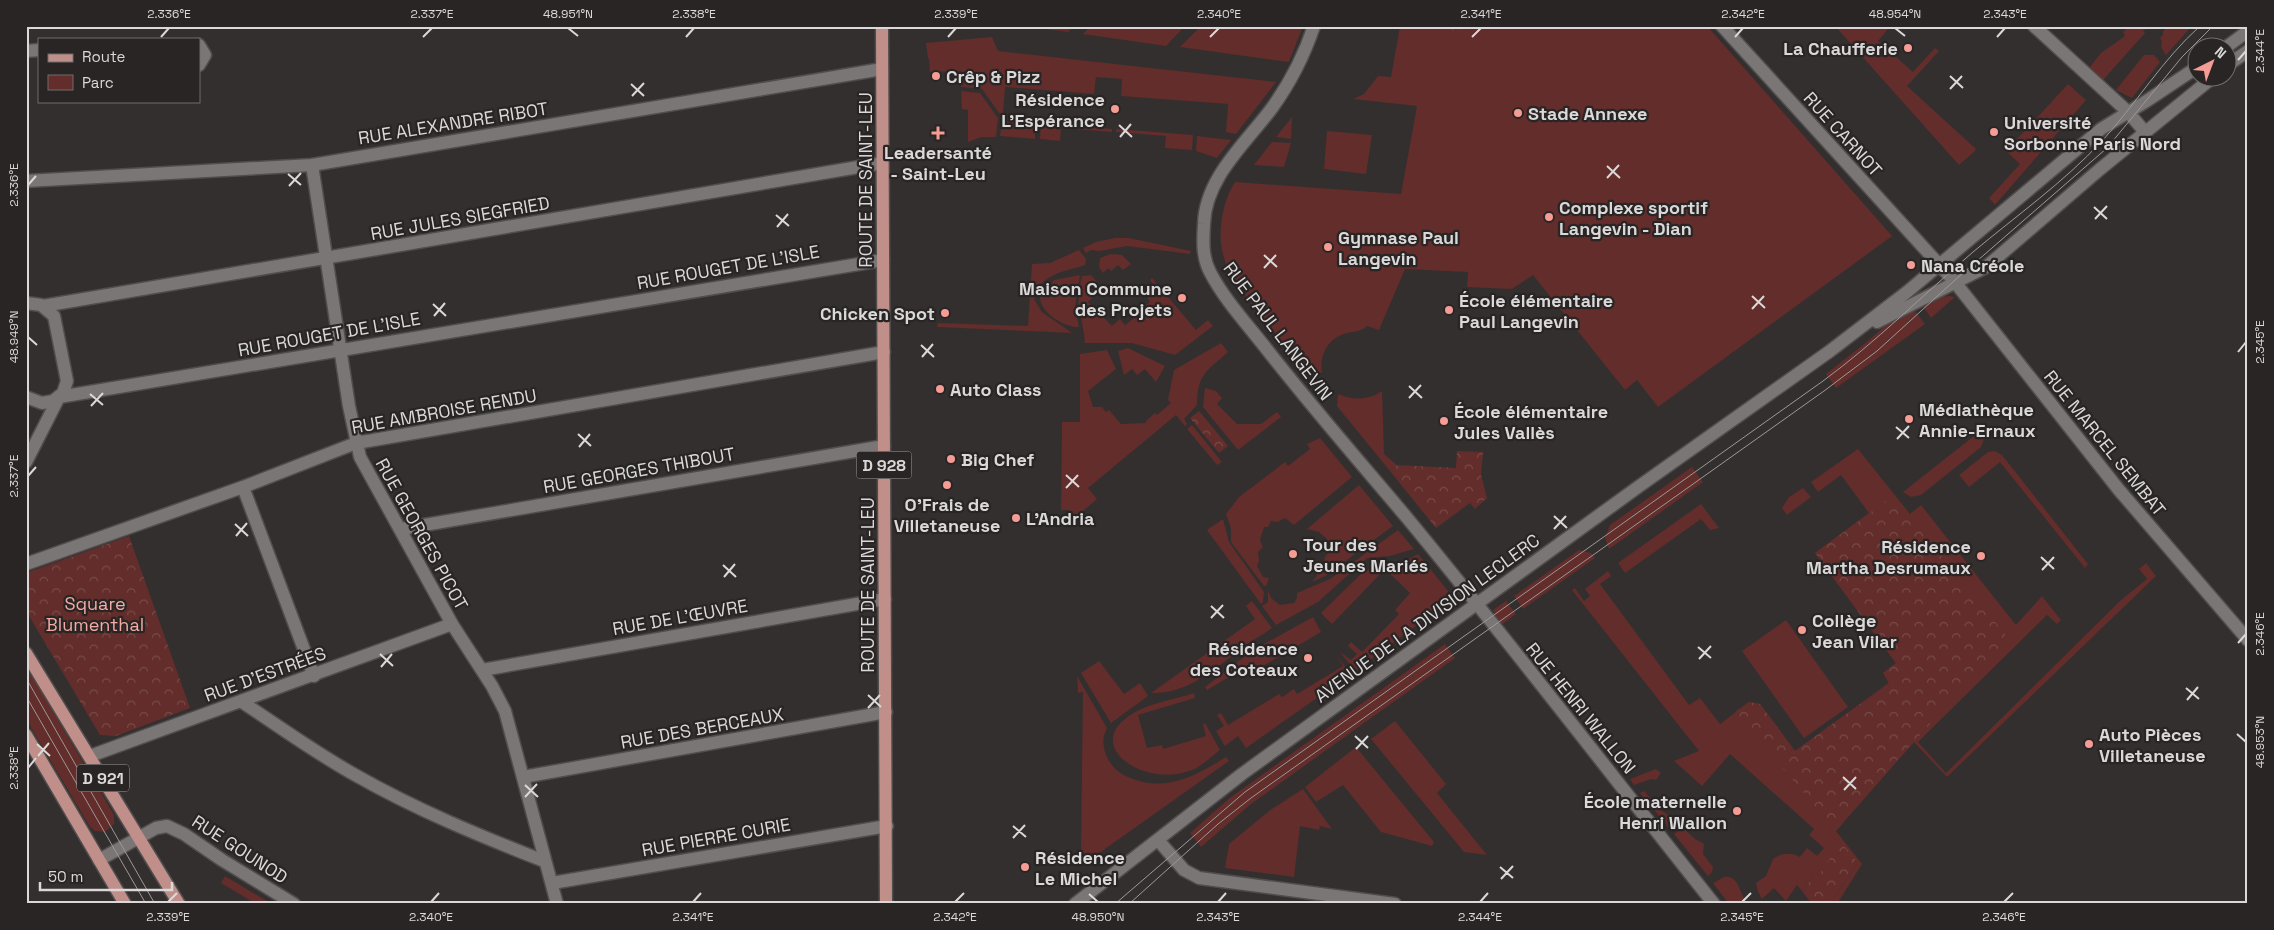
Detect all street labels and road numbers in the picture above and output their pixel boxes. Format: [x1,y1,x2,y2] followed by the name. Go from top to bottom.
[1799,87,1887,181] street label: RUE CARNOT
[854,92,877,268] street label: ROUTE DE SAINT-LEU
[357,97,550,149] street label: RUE ALEXANDRE RIBOT
[369,191,551,245] street label: RUE JULES SIEGFRIED
[635,240,821,294] street label: RUE ROUGET DE L'ISLE
[1218,257,1338,405] street label: RUE PAUL LANGEVIN
[236,307,422,361] street label: RUE ROUGET DE L'ISLE
[2039,365,2171,521] street label: RUE MARCEL SEMBAT
[350,383,538,439] street label: RUE AMBROISE RENDU
[541,442,737,498] street label: RUE GEORGES THIBOUT
[856,452,912,478] road number: D 928
[371,454,473,614] street label: RUE GEORGES PICOT
[856,497,879,673] street label: ROUTE DE SAINT-LEU
[1310,528,1544,708] street label: AVENUE DE LA DIVISION LECLERC
[611,594,749,640] street label: RUE DE L'ŒUVRE
[1521,638,1641,778] street label: RUE HENRI WALLON
[201,641,329,707] street label: RUE D'ESTRÉES
[619,702,785,754] street label: RUE DES BERCEAUX
[77,764,129,791] road number: D 921
[188,810,292,888] street label: RUE GOUNOD
[640,813,792,861] street label: RUE PIERRE CURIE

